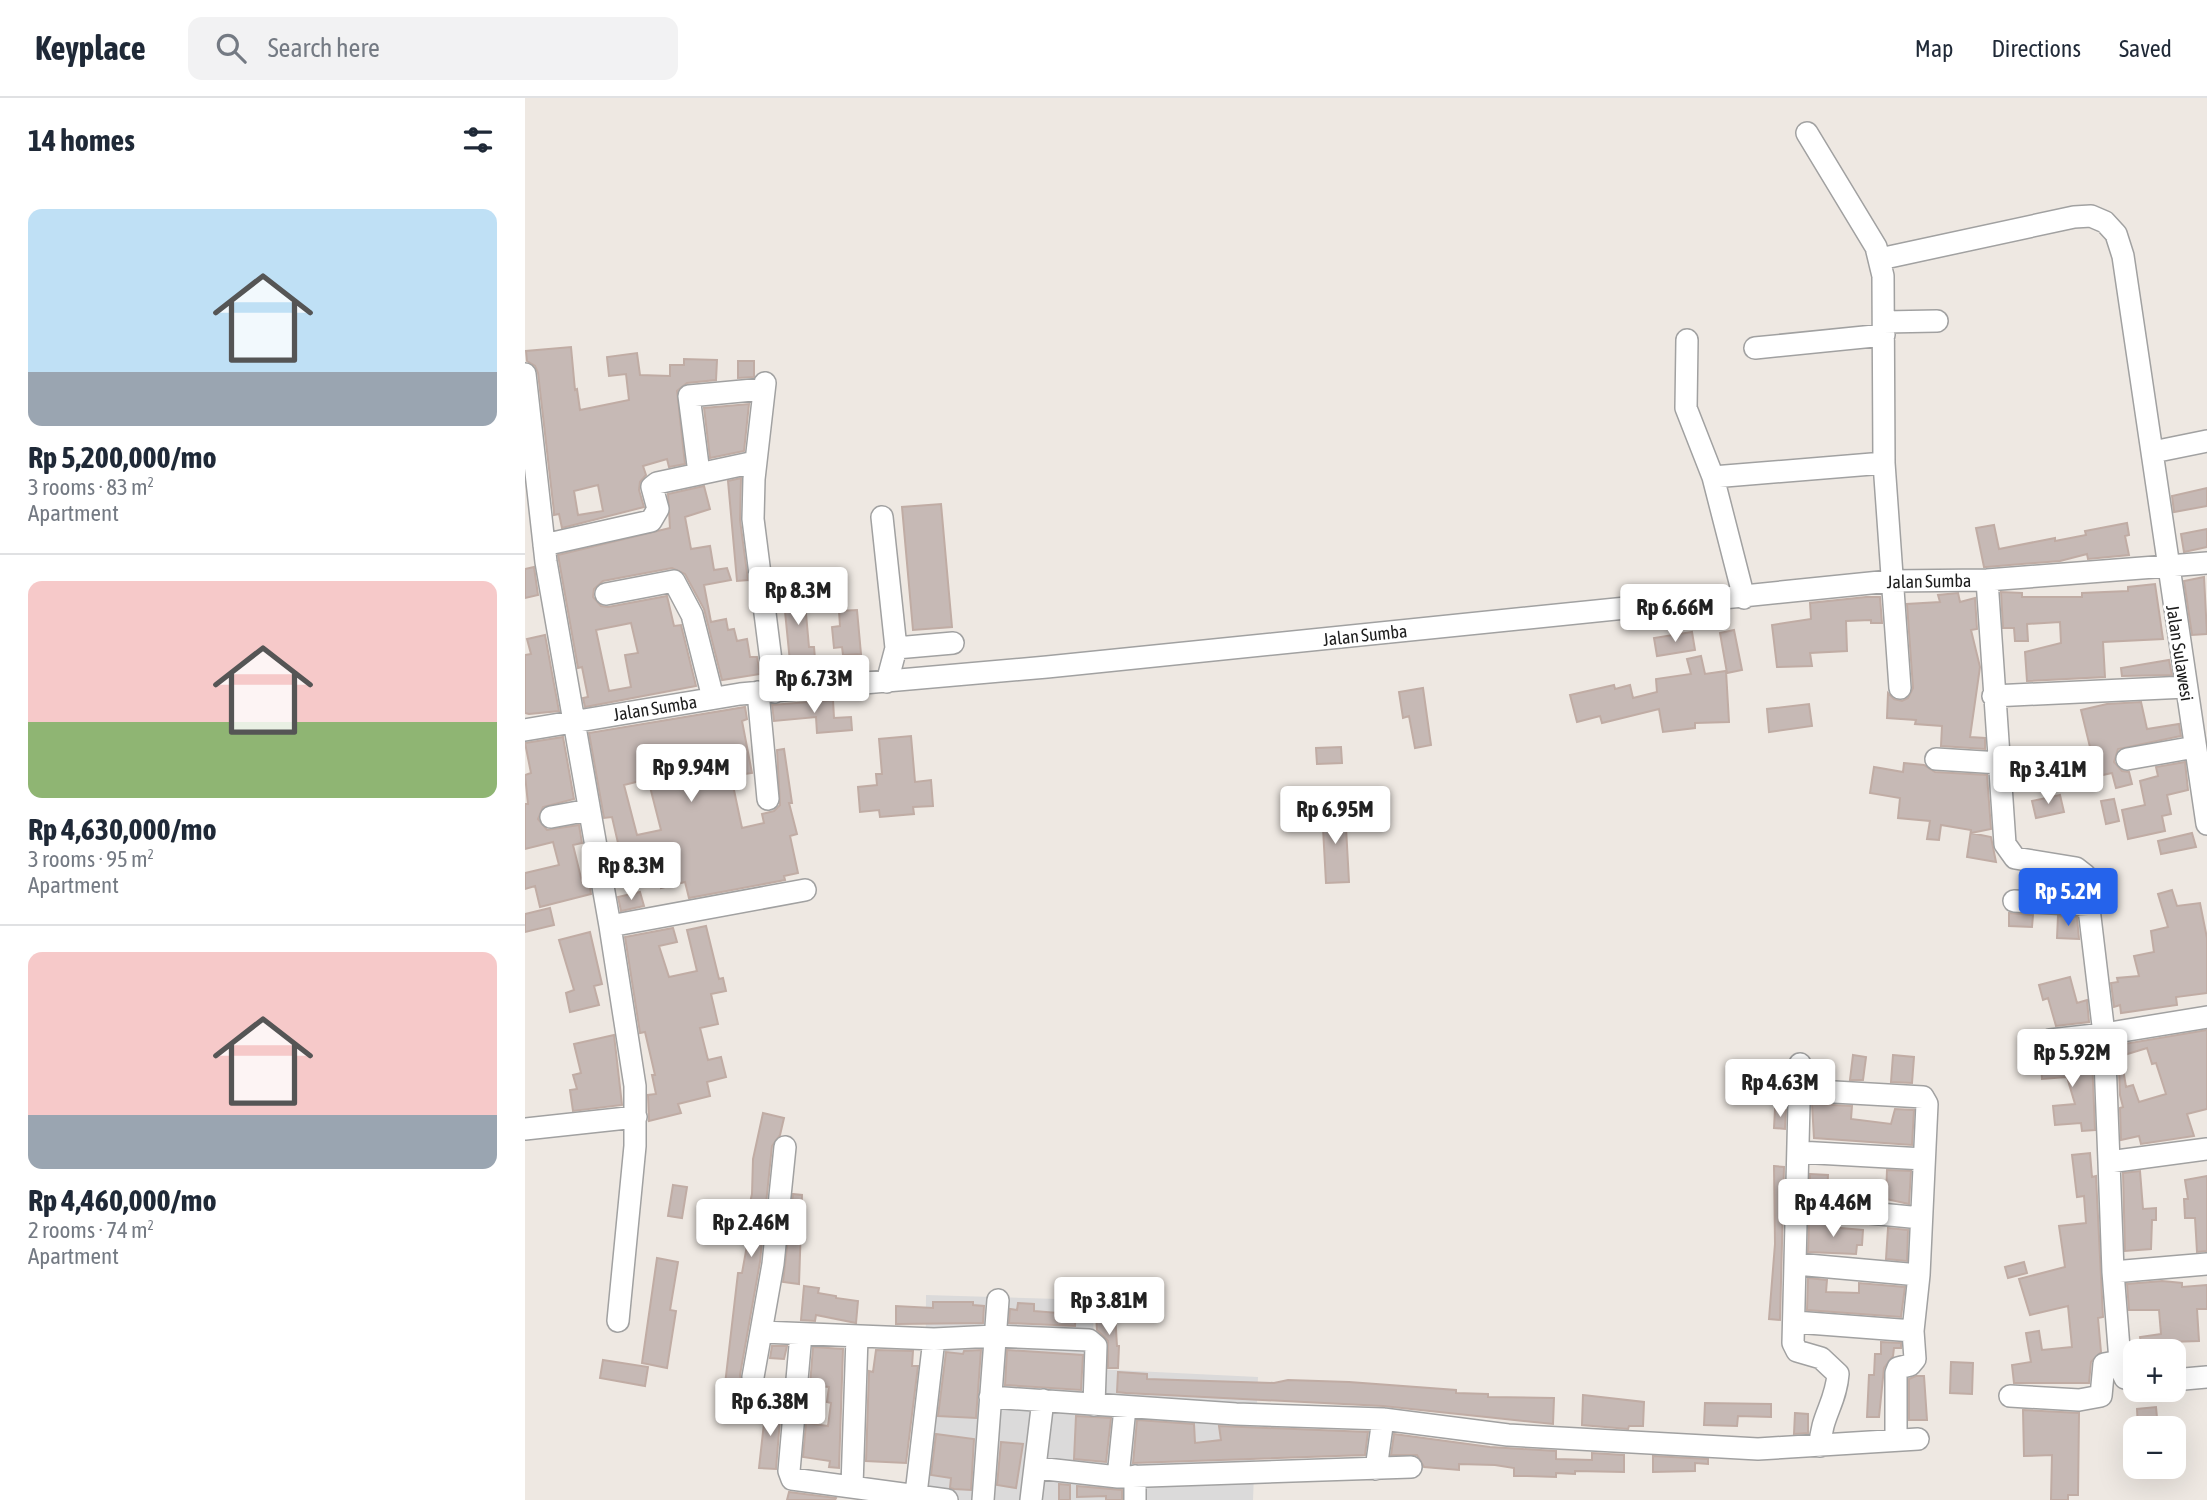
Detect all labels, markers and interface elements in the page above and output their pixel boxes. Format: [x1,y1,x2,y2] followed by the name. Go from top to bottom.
[188,17,678,80] search box
[35,29,146,67] text: Keyplace
[212,29,250,67] icon: search
[268,33,380,63] text: Search here
[1915,35,1953,62] text: Map
[1991,35,2081,62] text: Directions
[2119,35,2172,62] text: Saved
[459,121,497,159] icon: filters
[28,123,135,157] text: 14 homes
[200,255,326,381] icon: home
[28,440,217,474] text: Rp 5,200,000/mo
[28,474,154,500] text: 3 rooms · 83 m²
[28,500,119,526] text: Apartment
[733,568,863,627] pin: Rp 8.3M
[1887,570,1971,592] street label: Jalan Sumba
[765,577,831,603] text: Rp 8.3M
[1603,584,1747,644] pin: Rp 6.66M
[1636,594,1714,620] text: Rp 6.66M
[2162,603,2198,703] street label: Jalan Sulawesi
[1322,620,1408,650] street label: Jalan Sumba
[200,627,326,753] icon: home
[742,656,886,715] pin: Rp 6.73M
[775,665,853,691] text: Rp 6.73M
[612,691,698,725] street label: Jalan Sumba
[619,744,763,804] pin: Rp 9.94M
[1976,746,2120,806] pin: Rp 3.41M
[652,754,730,780] text: Rp 9.94M
[2009,756,2087,782] text: Rp 3.41M
[1263,786,1407,846] pin: Rp 6.95M
[1296,796,1374,822] text: Rp 6.95M
[28,812,217,846] text: Rp 4,630,000/mo
[566,842,696,902] pin: Rp 8.3M
[28,846,154,872] text: 3 rooms · 95 m²
[598,852,664,878] text: Rp 8.3M
[2003,868,2133,928] pin: Rp 5.2M
[28,872,119,898] text: Apartment
[2035,878,2101,904] text: Rp 5.2M
[200,998,326,1124] icon: home
[2000,1030,2144,1089] pin: Rp 5.92M
[2033,1039,2111,1065] text: Rp 5.92M
[1708,1060,1852,1119] pin: Rp 4.63M
[1741,1069,1819,1095] text: Rp 4.63M
[1761,1180,1905,1239] pin: Rp 4.46M
[28,1183,217,1217] text: Rp 4,460,000/mo
[1794,1189,1872,1215] text: Rp 4.46M
[679,1200,823,1259] pin: Rp 2.46M
[712,1209,790,1235] text: Rp 2.46M
[28,1217,154,1243] text: 2 rooms · 74 m²
[28,1243,119,1269] text: Apartment
[1037,1278,1181,1337] pin: Rp 3.81M
[1070,1287,1148,1313] text: Rp 3.81M
[2123,1339,2186,1479] map controls
[2123,1339,2186,1402] button: +
[698,1378,842,1438] pin: Rp 6.38M
[731,1388,809,1414] text: Rp 6.38M
[2123,1416,2186,1479] button: −

